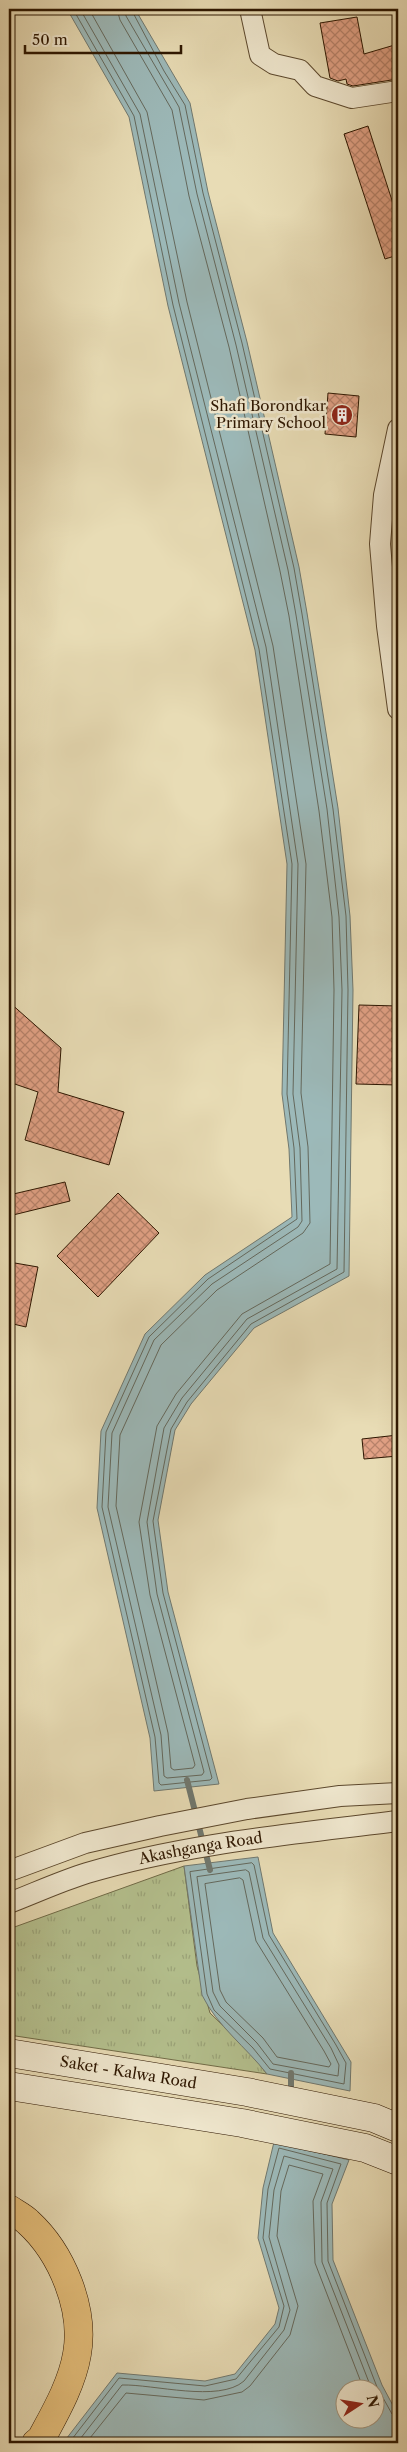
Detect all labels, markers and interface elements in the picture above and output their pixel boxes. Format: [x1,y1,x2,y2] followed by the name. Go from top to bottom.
[25,22,181,54] scale bar
[32,30,68,49] text: 50 m
[210,396,327,432] place label: Shafi Borondkar Primary School
[330,403,354,427] building icon: Shafi Borondkar Primary School
[136,1828,264,1868] street label: Akashganga Road
[59,2052,198,2093] street label: Saket - Kalwa Road
[334,2380,384,2430] north arrow
[363,2393,383,2409] text: N

